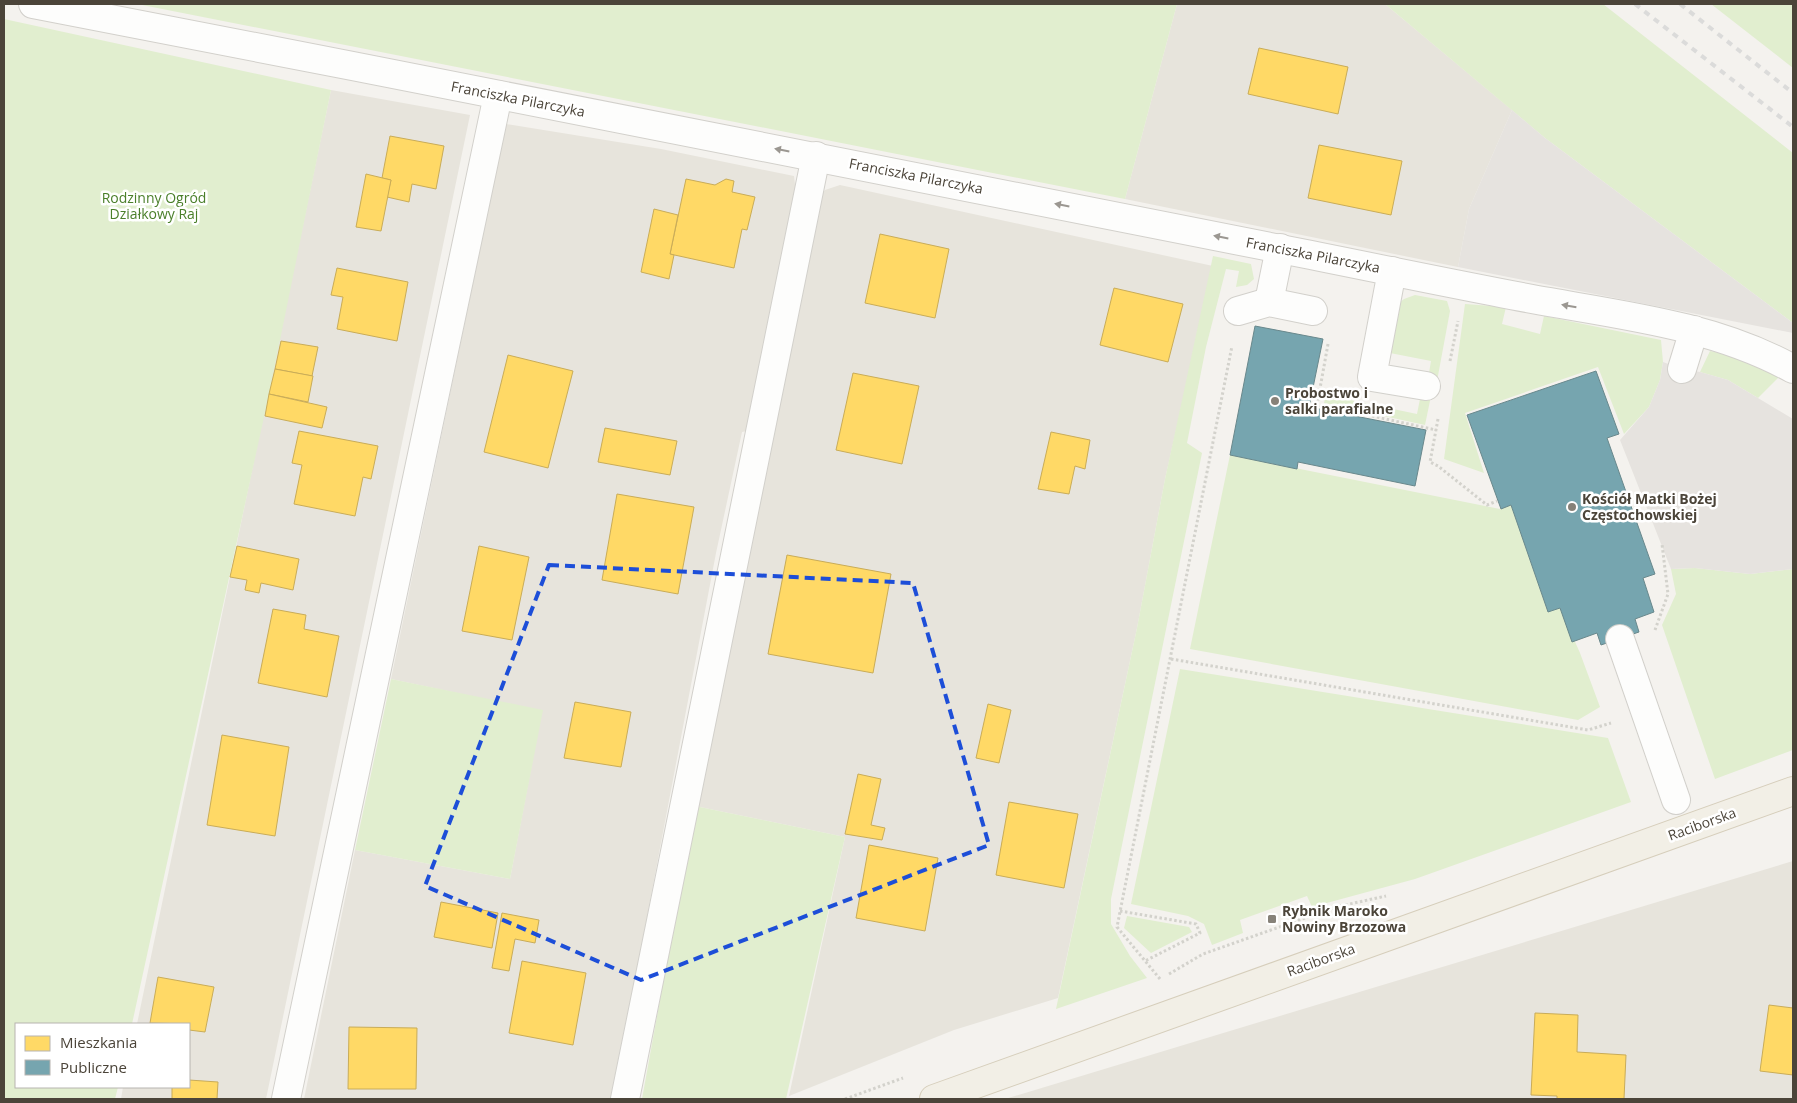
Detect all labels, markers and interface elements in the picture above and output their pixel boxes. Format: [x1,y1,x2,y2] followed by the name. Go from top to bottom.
[450,76,587,121] street label: Franciszka Pilarczyka
[774,145,790,153] one-way arrow
[848,153,985,198] street label: Franciszka Pilarczyka
[102,188,206,223] park label: Rodzinny Ogród Działkowy Raj
[1054,201,1069,209] one-way arrow
[1213,232,1229,240] one-way arrow
[1245,232,1382,277] street label: Franciszka Pilarczyka
[1561,301,1577,309] one-way arrow
[1285,383,1393,418] place label: Probostwo i salki parafialne
[1269,395,1281,407] marker: Probostwo i salki parafialne
[1582,489,1717,524] place label: Kościół Matki Bożej Częstochowskiej
[1566,501,1578,513] marker: Kościół Matki Bożej Częstochowskiej
[1665,802,1739,845] street label: Raciborska
[1282,901,1406,936] place label: Rybnik Maroko Nowiny Brzozowa
[1266,913,1278,925] marker: Rybnik Maroko Nowiny Brzozowa
[1284,938,1358,981] street label: Raciborska
[15,1023,190,1088] legend
[60,1032,137,1052] text: Mieszkania
[60,1057,127,1077] text: Publiczne

